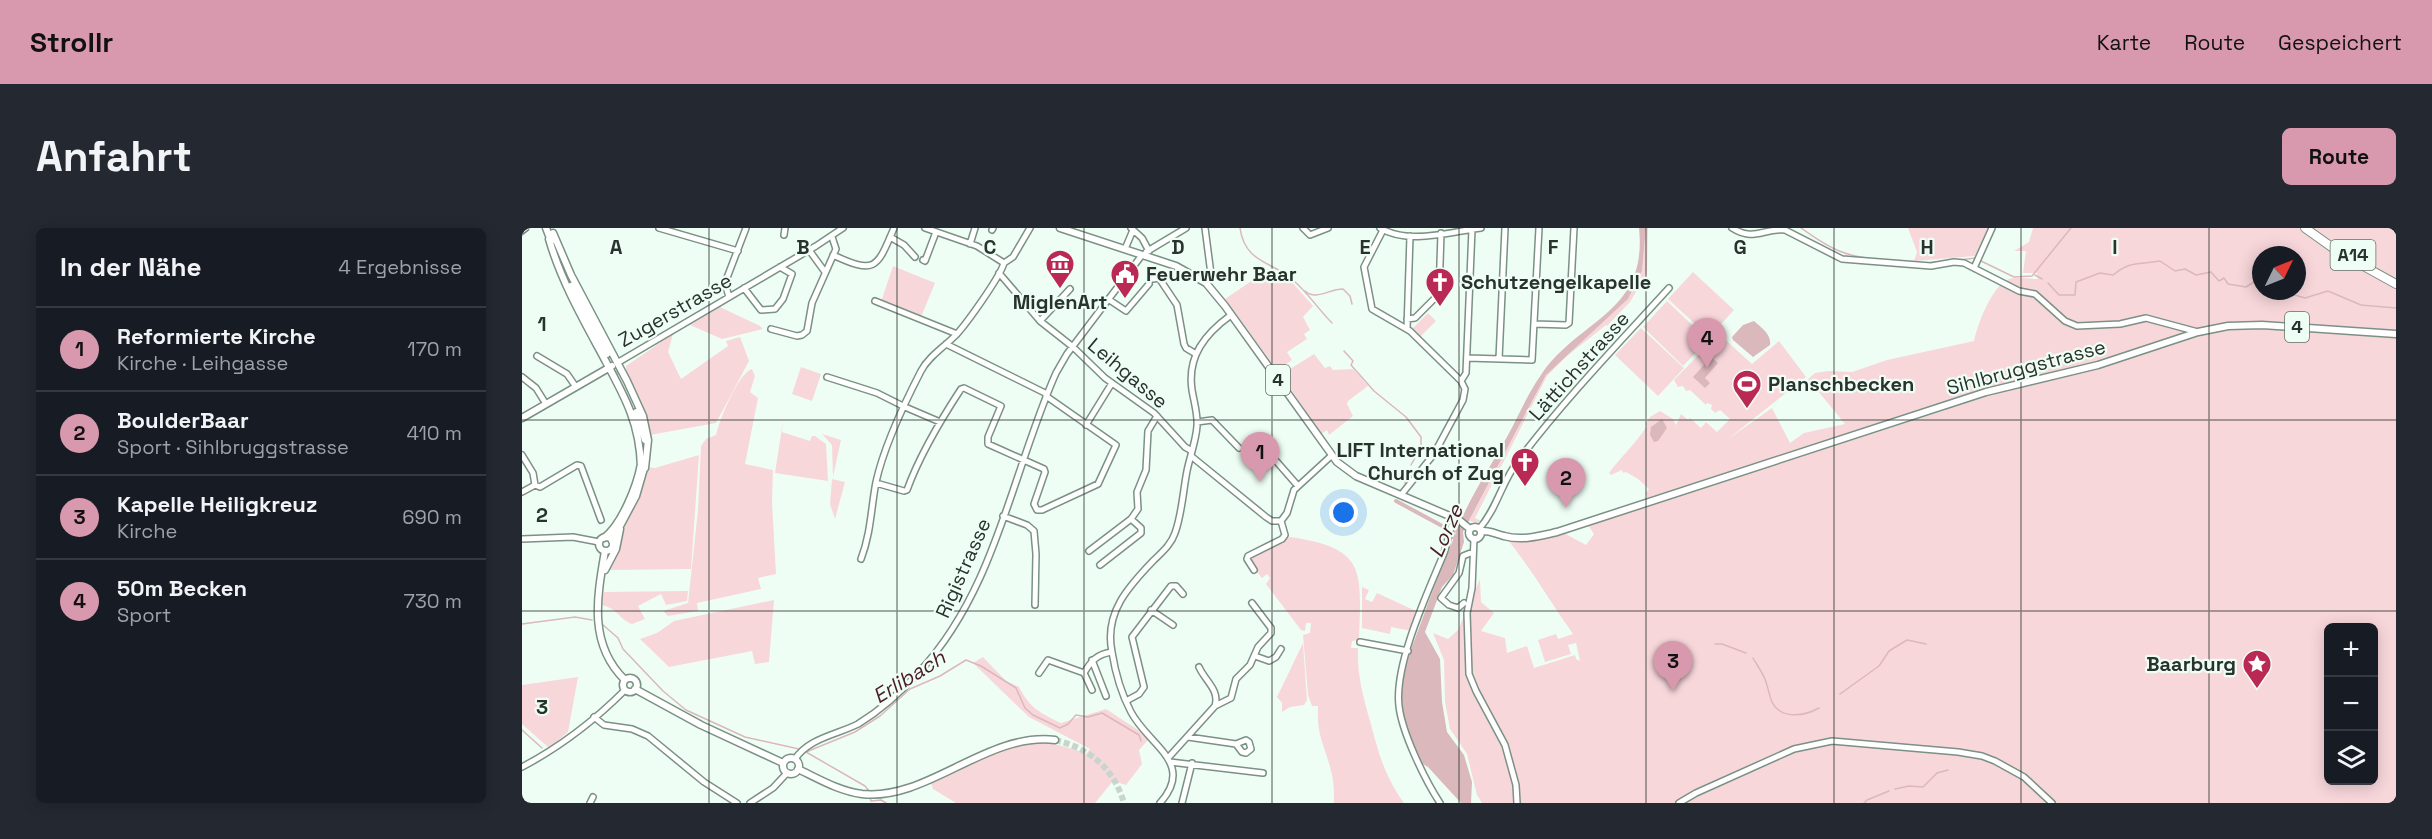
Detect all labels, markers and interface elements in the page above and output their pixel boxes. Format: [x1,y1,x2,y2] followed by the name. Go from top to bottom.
[30,24,113,60] text: Strollr
[2097,29,2151,56] text: Karte
[2184,29,2245,56] text: Route
[2278,29,2402,56] text: Gespeichert
[2282,128,2396,185] button: Route
[36,130,192,183] text: Anfahrt
[610,234,623,260] text: A
[796,234,810,260] text: B
[984,234,997,260] text: C
[1171,234,1185,260] text: D
[1359,234,1371,260] text: E
[1548,234,1559,260] text: F
[1733,234,1747,260] text: G
[1920,234,1934,260] text: H
[2112,234,2118,260] text: I
[2330,240,2376,270] road number: A14
[2252,246,2306,300] north arrow
[1044,248,1076,290] museum icon: MiglenArt
[60,250,201,284] text: In der Nähe
[338,254,462,280] text: 4 Ergebnisse
[1109,258,1141,300] public building icon: Feuerwehr Baar
[1146,261,1297,287] place label: Feuerwehr Baar
[1424,266,1456,308] church icon: Schutzengelkapelle
[614,267,736,353] street label: Zugerstrasse
[1461,269,1651,295] place label: Schutzengelkapelle
[1013,289,1107,315] place label: MiglenArt
[1523,306,1635,426] street label: Lättichstrasse
[537,311,547,337] text: 1
[2285,312,2309,342] road number: 4
[1688,318,1726,368] pin: 4
[117,322,316,350] text: Reformierte Kirche
[1082,332,1174,414] street label: Leihgasse
[1944,333,2108,401] street label: Sihlbruggstrasse
[75,336,84,362] text: 1
[407,336,462,362] text: 170 m
[117,350,288,376] text: Kirche · Leihgasse
[1266,365,1290,395] road number: 4
[1731,368,1763,410] sports icon: Planschbecken
[1768,371,1914,397] place label: Planschbecken
[117,406,249,434] text: BoulderBaar
[74,420,85,446] text: 2
[406,420,462,446] text: 410 m
[1240,432,1280,482] pin: 1
[117,434,349,460] text: Sport · Sihlbruggstrasse
[1336,437,1504,486] place label: LIFT International Church of Zug
[1509,446,1541,488] church icon: LIFT International Church of Zug
[1546,458,1586,508] pin: 2
[117,490,317,518] text: Kapelle Heiligkreuz
[1329,498,1358,527] your location
[1422,499,1470,562] water label: Lorze
[536,502,548,528] text: 2
[73,504,86,530] text: 3
[402,504,462,530] text: 690 m
[930,514,996,622] street label: Rigistrasse
[117,518,177,544] text: Kirche
[117,574,247,602] text: 50m Becken
[73,588,86,614] text: 4
[403,588,462,614] text: 730 m
[117,602,171,628] text: Sport
[2324,623,2378,785] map controls
[2324,623,2378,677] button: +
[1654,642,1692,691] pin: 3
[867,643,951,709] water label: Erlibach
[2241,648,2273,690] place icon: Baarburg
[2146,651,2236,677] place label: Baarburg
[2324,677,2378,731] button: −
[536,694,548,720] text: 3
[2324,731,2378,785] button: layers

